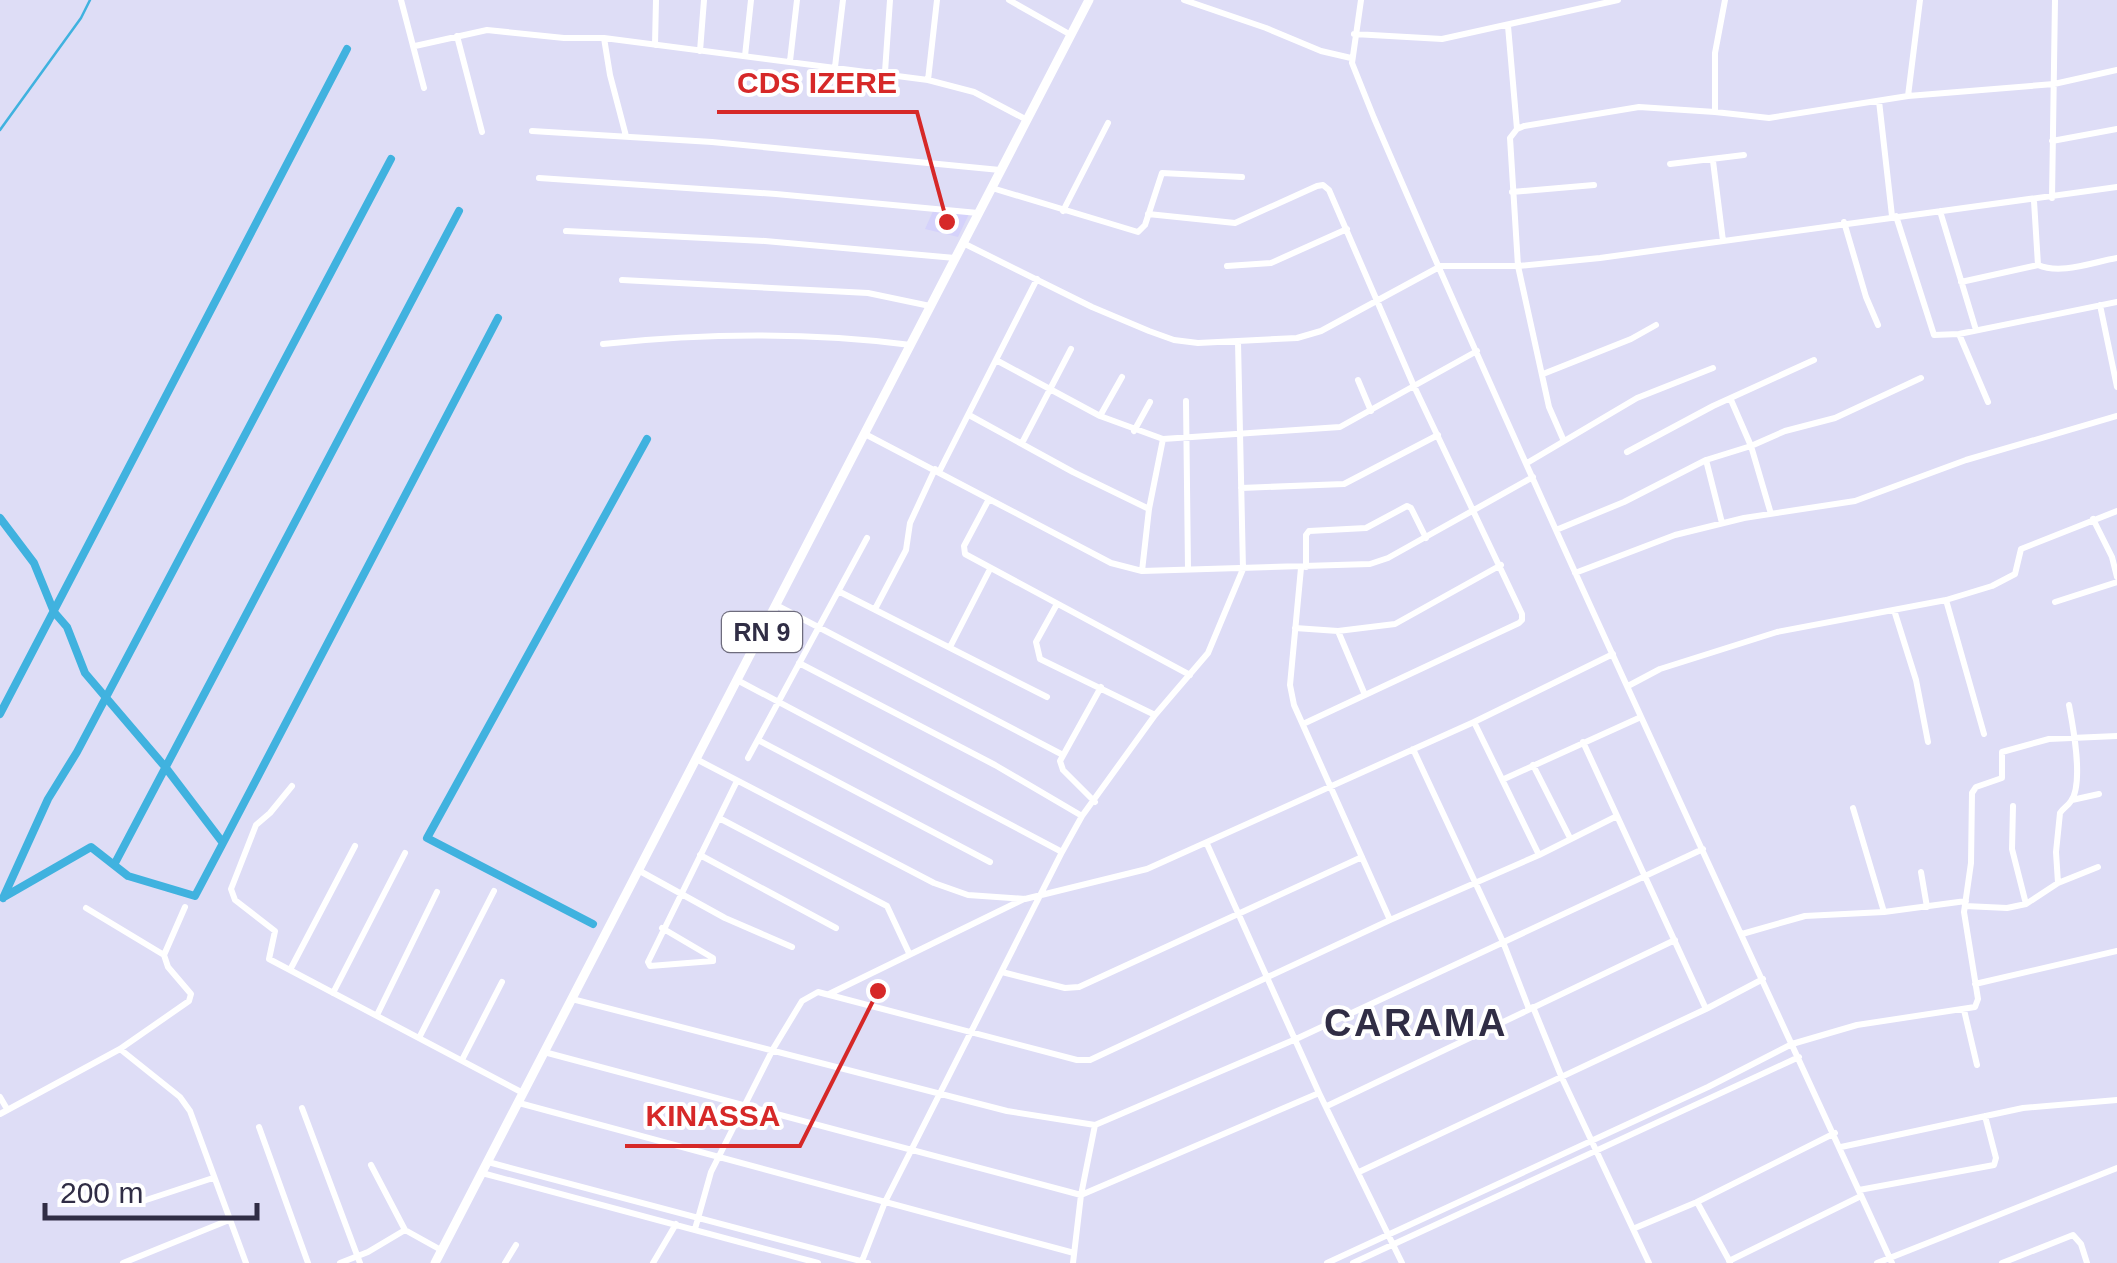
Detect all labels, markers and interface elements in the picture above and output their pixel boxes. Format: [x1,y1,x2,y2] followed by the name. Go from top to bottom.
[717,52,917,112] callout: CDS IZERE
[737,66,897,99] text: CDS IZERE
[722,612,802,652] road number: RN 9
[1324,1002,1508,1044] district label: CARAMA
[625,1086,800,1146] callout: KINASSA
[645,1099,781,1132] text: KINASSA
[45,1158,258,1220] scale bar
[60,1176,143,1209] text: 200 m

